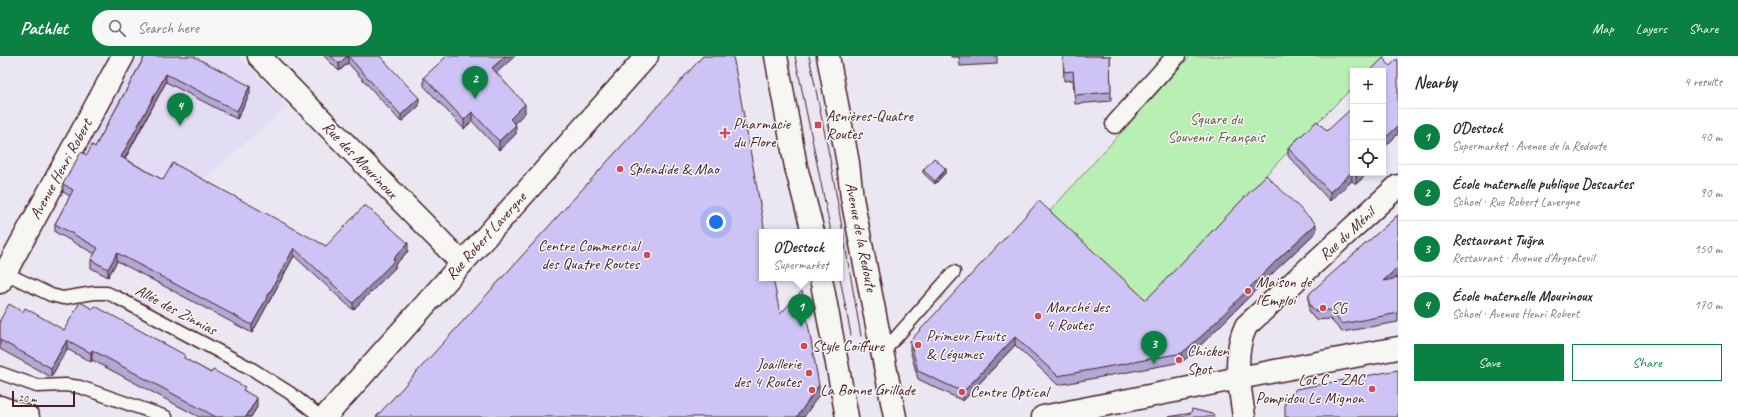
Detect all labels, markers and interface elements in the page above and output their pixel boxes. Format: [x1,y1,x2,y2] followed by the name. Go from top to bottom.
[92,10,372,46] search box
[20,16,68,40] text: Pathlet
[106,17,128,39] icon: search
[138,19,199,38] text: Search here
[1592,20,1614,37] text: Map
[1636,20,1667,37] text: Layers
[1689,20,1718,37] text: Share
[462,66,488,99] pin: 2
[1350,68,1386,176] map controls
[1350,68,1386,104] button: +
[1414,72,1457,93] text: Nearby
[1684,74,1722,90] text: 4 results
[167,93,193,126] pin: 4
[1350,104,1386,140] button: −
[826,106,915,144] place label: Asnières-Quatre Routes
[1167,109,1266,147] park label: Square du Souvenir Français
[25,114,98,223] street label: Avenue Henri Robert
[733,114,792,152] place label: Pharmacie du Flore
[318,117,403,204] street label: Rue des Mourinoux
[1452,119,1502,138] text: O'Destock
[813,120,823,130] marker: Asnières-Quatre Routes
[720,128,730,138] marker: Pharmacie du Flore
[1424,129,1430,145] text: 1
[1700,129,1722,145] text: 40 m
[1452,138,1606,154] text: Supermarket · Avenue de la Redoute
[1350,140,1386,176] button: locate
[628,159,721,179] place label: Splendide & Mao
[615,164,625,174] marker: Splendide & Mao
[1452,175,1633,194] text: École maternelle publique Descartes
[841,181,882,295] street label: Avenue de la Redoute
[1424,185,1430,201] text: 2
[1700,185,1722,201] text: 90 m
[441,187,532,284] street label: Rue Robert Lavergne
[1452,194,1579,210] text: School · Rue Robert Lavergne
[1315,201,1381,265] street label: Rue du Ménil
[706,212,726,232] your location
[759,229,843,281] popup
[1452,231,1543,250] text: Restaurant Tuğra
[538,236,642,274] place label: Centre Commercial des Quatre Routes
[773,238,824,257] text: O'Destock
[1424,241,1430,257] text: 3
[1694,241,1722,257] text: 150 m
[642,250,652,260] marker: Centre Commercial des Quatre Routes
[1452,250,1594,266] text: Restaurant · Avenue d'Argenteuil
[773,257,829,273] text: Supermarket
[1256,272,1313,310] place label: Maison de l'Emploi
[132,280,221,340] street label: Allée des Zinnias
[1243,286,1253,296] marker: Maison de l'Emploi
[1452,287,1592,306] text: École maternelle Mourinoux
[788,294,814,327] pin: 1
[1046,297,1111,335] place label: Marché des 4 Routes
[1424,297,1430,313] text: 4
[1694,297,1722,313] text: 170 m
[1331,298,1349,318] place label: SG
[1318,303,1328,313] marker: SG
[1452,306,1579,322] text: School · Avenue Henri Robert
[1033,311,1043,321] marker: Marché des 4 Routes
[926,326,1007,364] place label: Primeur Fruits & Légumes
[1141,331,1167,364] pin: 3
[812,336,886,356] place label: Style Coiffure
[913,340,923,350] marker: Primeur Fruits & Légumes
[799,341,809,351] marker: Style Coiffure
[1187,341,1230,379] place label: Chicken Spot
[1414,344,1564,381] button: Save
[1572,344,1722,381] button: Share
[733,354,803,392] place label: Joaillerie des 4 Routes
[1174,355,1184,365] marker: Chicken Spot
[804,368,814,378] marker: Joaillerie des 4 Routes
[1256,370,1366,408] place label: Lot C - ZAC Pompidou Le Mignon
[820,380,917,400] place label: La Bonne Grillade
[970,382,1051,402] place label: Centre Optical
[1367,384,1377,394] marker: Lot C - ZAC Pompidou Le Mignon
[807,385,817,395] marker: La Bonne Grillade
[957,387,967,397] marker: Centre Optical
[12,389,75,408] scale bar
[18,391,37,405] text: 20 m

